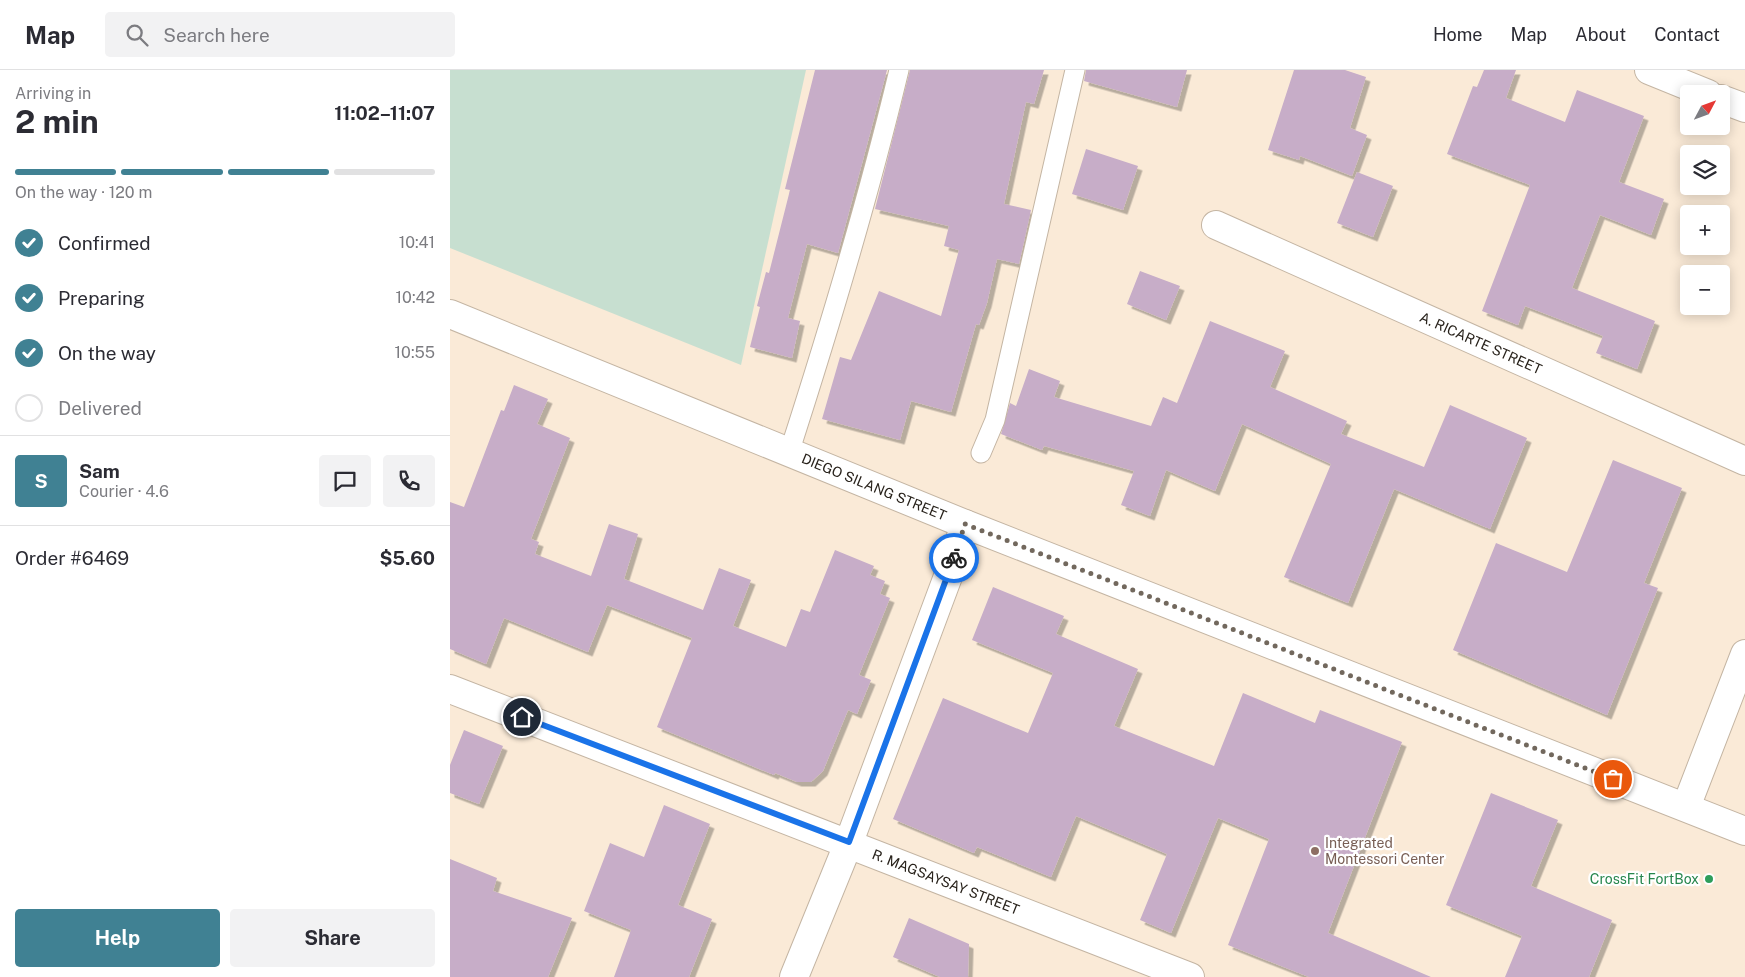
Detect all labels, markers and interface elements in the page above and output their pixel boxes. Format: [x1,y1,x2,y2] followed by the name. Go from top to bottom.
[105,12,455,57] search box
[25,21,75,49] text: Map
[123,21,151,49] icon: search
[163,24,270,46] text: Search here
[1433,24,1483,45] text: Home
[1511,24,1547,45] text: Map
[1575,24,1626,45] text: About
[1654,24,1720,45] text: Contact
[15,84,91,103] text: Arriving in
[1680,85,1730,135] north arrow
[1680,85,1730,315] map controls
[334,102,435,124] text: 11:02–11:07
[15,103,99,140] text: 2 min
[1680,145,1730,195] button: layers
[15,183,152,202] text: On the way · 120 m
[1680,205,1730,255] button: +
[15,229,43,257] icon: check
[58,232,151,254] text: Confirmed
[399,233,435,252] text: 10:41
[1680,265,1730,315] button: −
[15,284,43,312] icon: check
[58,287,145,309] text: Preparing
[396,288,435,307] text: 10:42
[1417,309,1544,377] street label: A. RICARTE STREET
[15,339,43,367] icon: check
[58,342,156,364] text: On the way
[395,343,435,362] text: 10:55
[58,397,142,419] text: Delivered
[799,450,949,524] street label: DIEGO SILANG STREET
[319,455,371,507] button: chat
[383,455,435,507] button: phone
[79,460,120,482] text: Sam
[34,470,48,492] text: S
[79,482,169,501] text: Courier · 4.6
[929,533,979,583] courier
[940,544,968,572] icon: bike
[15,547,129,569] text: Order #6469
[379,547,435,569] text: $5.60
[501,696,543,738] pin
[508,703,536,731] icon: home
[1592,758,1634,800] pin
[1599,765,1627,793] icon: bag
[1325,835,1445,867] place label: Integrated Montessori Center
[1309,845,1321,857] marker: Integrated Montessori Center
[870,846,1022,918] street label: R. MAGSAYSAY STREET
[1590,871,1699,887] place label: CrossFit FortBox
[1703,873,1715,885] marker: CrossFit FortBox
[15,909,220,967] button: Help
[230,909,435,967] button: Share

